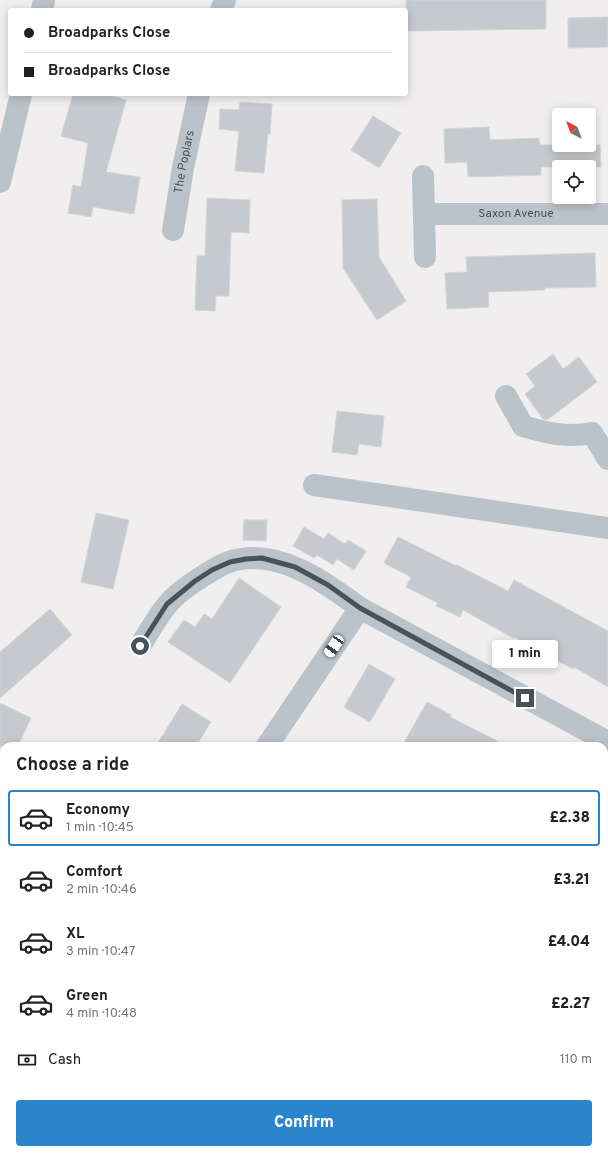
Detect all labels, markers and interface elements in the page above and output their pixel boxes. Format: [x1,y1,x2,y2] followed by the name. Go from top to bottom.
[48,24,170,43] text: Broadparks Close
[48,62,170,81] text: Broadparks Close
[552,108,596,152] north arrow
[552,108,596,204] map controls
[171,129,199,195] street label: The Poplars
[552,160,596,204] button: locate
[478,206,554,222] street label: Saxon Avenue
[322,633,346,659] car
[131,637,149,655] route start
[492,640,558,668] callout: 1 min
[509,646,541,662] text: 1 min
[516,689,534,707] route end
[16,754,129,777] text: Choose a ride
[18,800,54,836] icon: car
[66,801,130,820] text: Economy
[550,809,590,828] text: £2.38
[66,820,134,836] text: 1 min · 10:45
[18,862,54,898] icon: car
[66,863,123,882] text: Comfort
[553,871,590,890] text: £3.21
[66,882,137,898] text: 2 min · 10:46
[18,924,54,960] icon: car
[66,925,84,944] text: XL
[548,933,590,952] text: £4.04
[66,944,135,960] text: 3 min · 10:47
[18,986,54,1022] icon: car
[66,987,108,1006] text: Green
[551,995,590,1014] text: £2.27
[66,1006,137,1022] text: 4 min · 10:48
[16,1049,38,1071] icon: cash
[48,1051,81,1070] text: Cash
[560,1052,592,1068] text: 110 m
[16,1100,592,1146] button: Confirm

